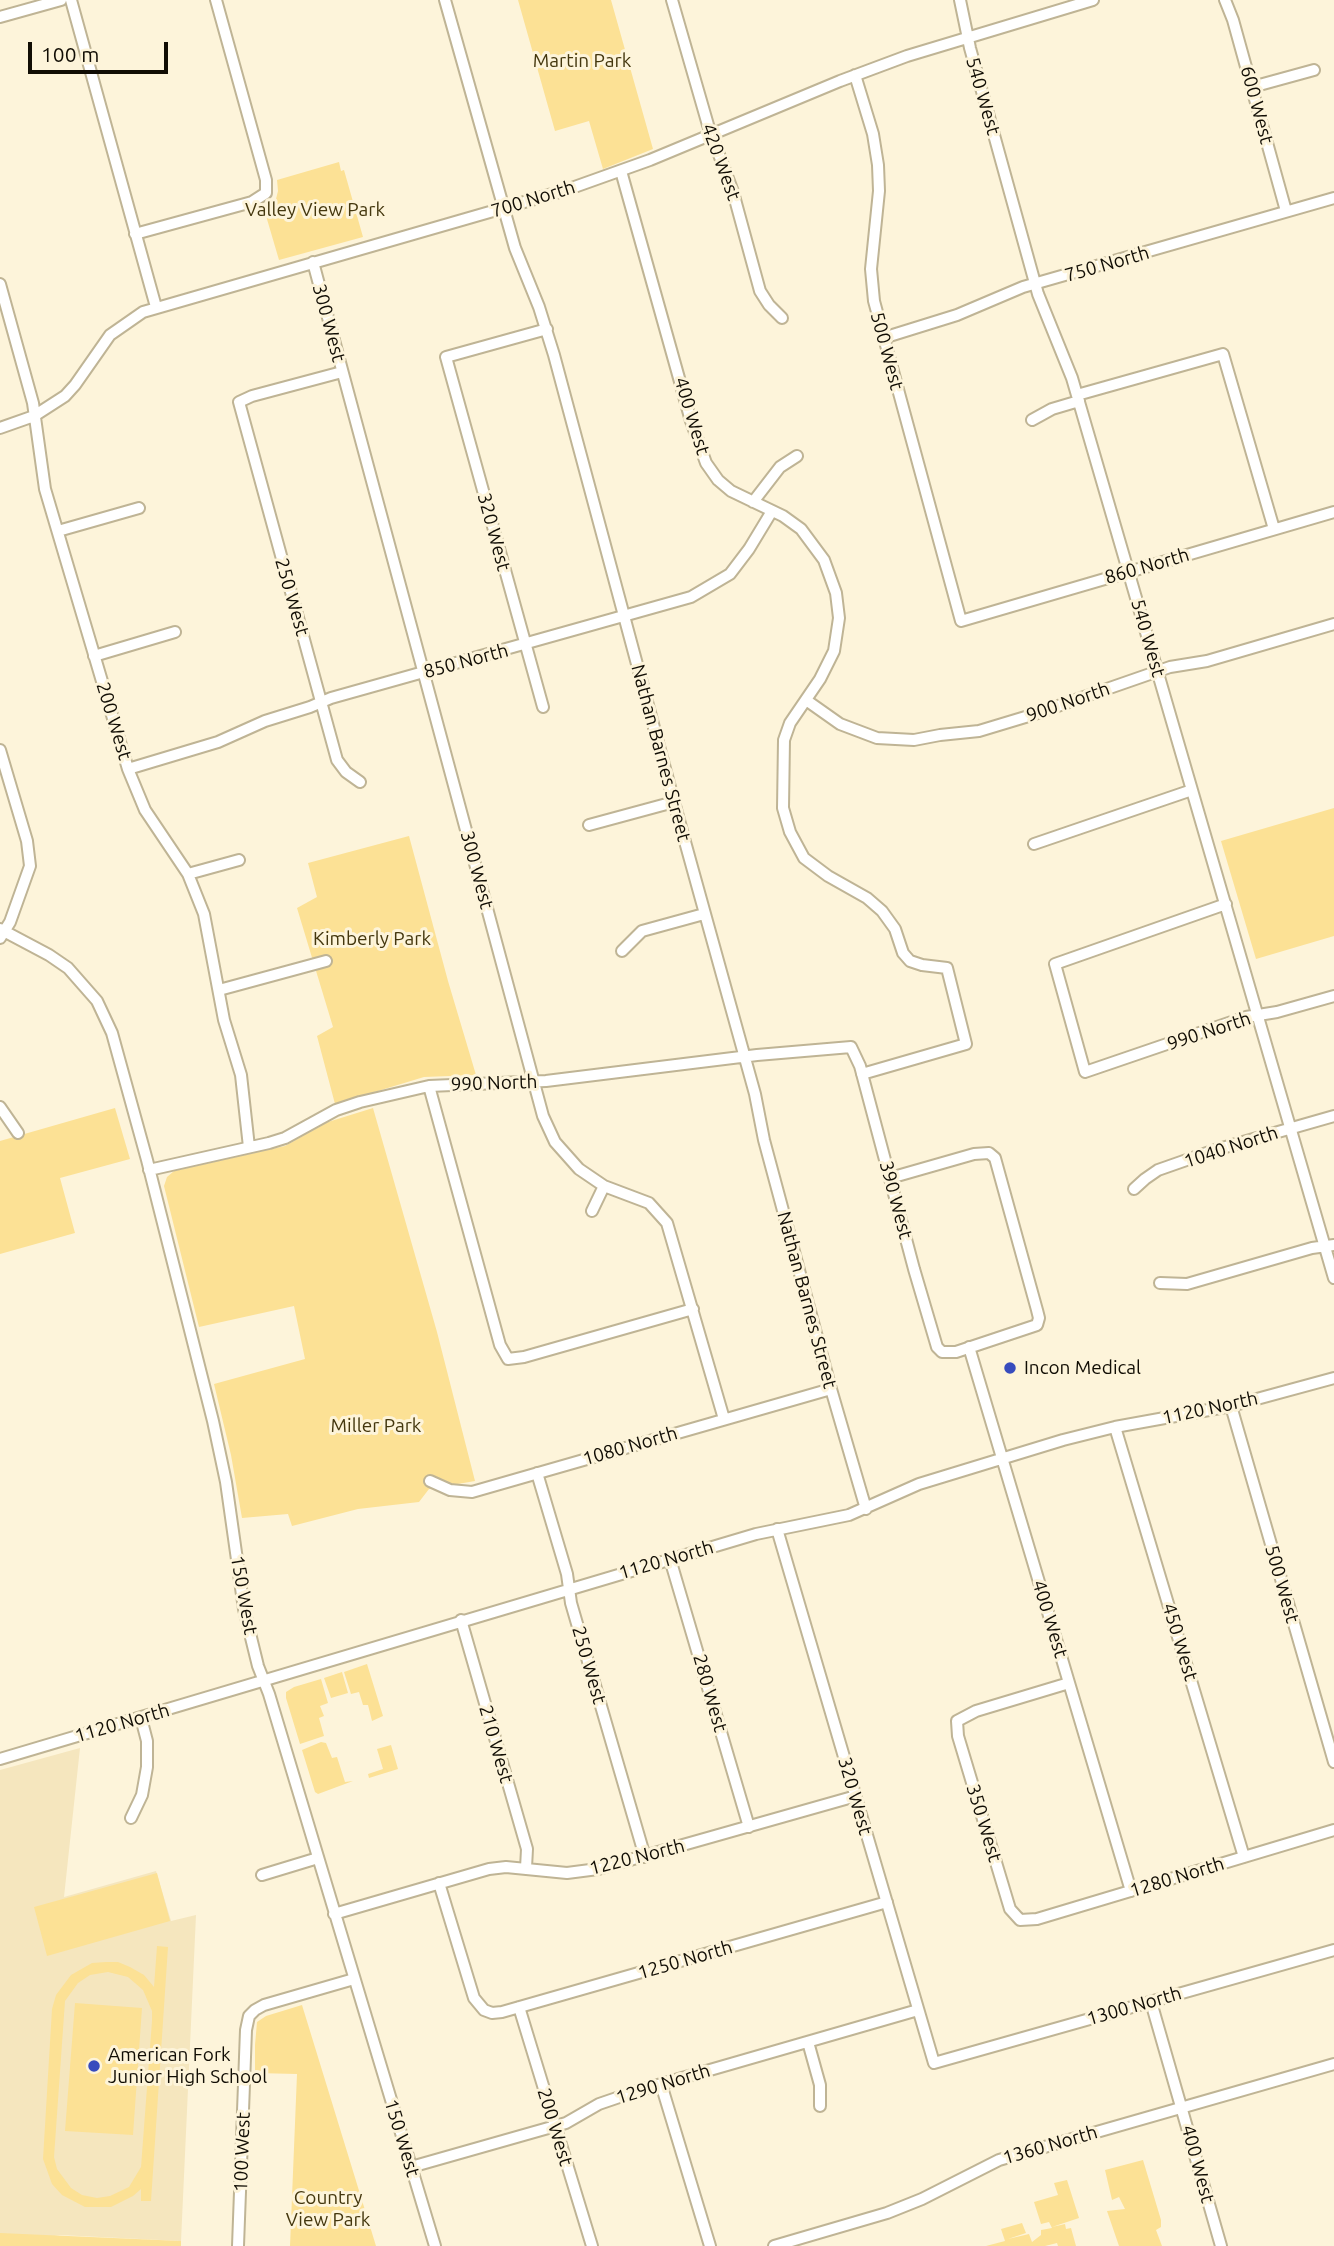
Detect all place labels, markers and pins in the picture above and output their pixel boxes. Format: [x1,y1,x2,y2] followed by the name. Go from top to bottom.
[1024,1357,1141,1379] place label: Incon Medical
[1002,1360,1018,1376] marker: Incon Medical
[108,2044,267,2088] place label: American Fork Junior High School
[86,2058,102,2074] marker: American Fork Junior High School

